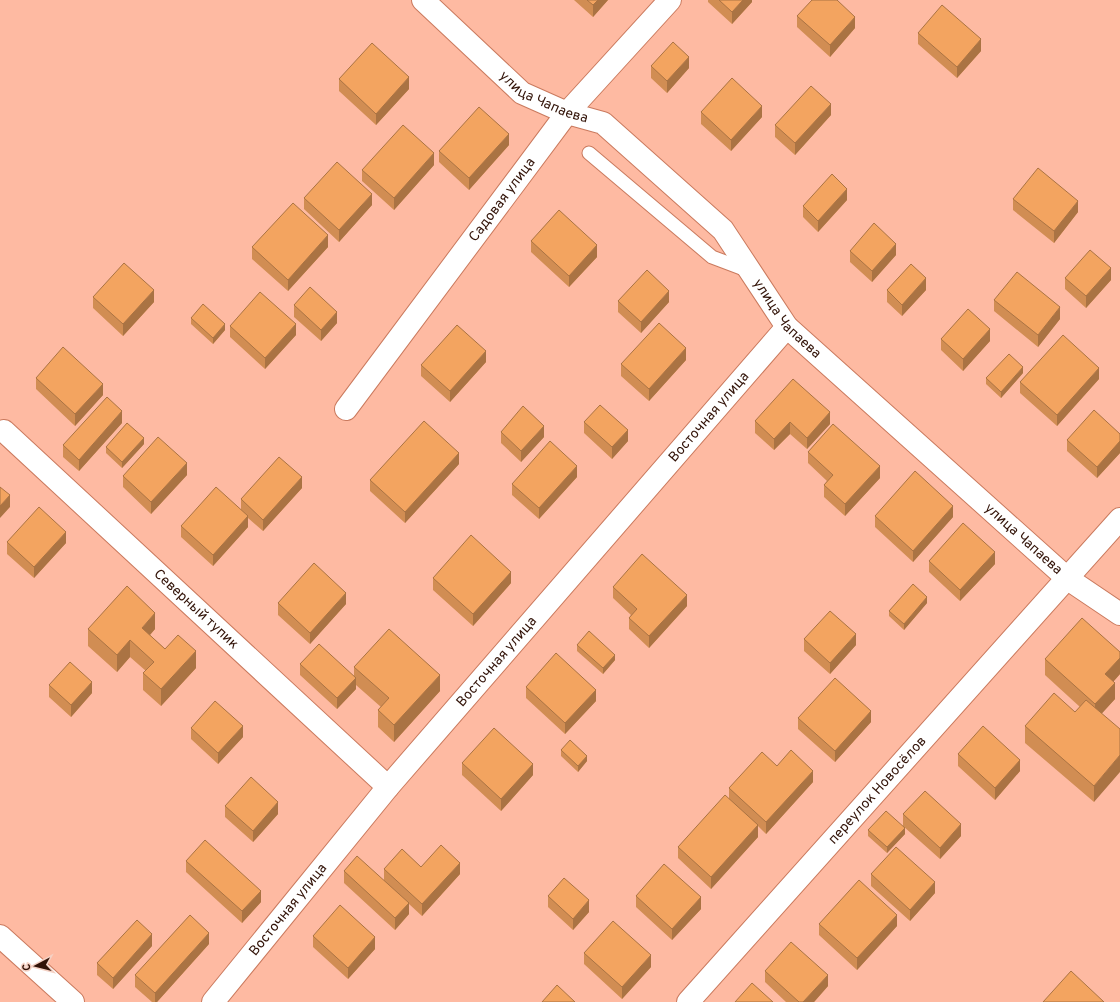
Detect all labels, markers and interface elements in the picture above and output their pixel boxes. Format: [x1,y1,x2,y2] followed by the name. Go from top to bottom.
[496,67,590,127] street label: улица Чапаева
[465,154,539,245] street label: Садовая улица
[749,276,825,362] street label: улица Чапаева
[665,368,753,466] street label: Восточная улица
[981,500,1066,578] street label: улица Чапаева
[150,566,242,653] street label: Северный тупик
[453,613,540,710] street label: Восточная улица
[825,733,930,848] street label: переулок Новосёлов
[246,860,331,959] street label: Восточная улица
[16,946,56,986] north arrow
[20,963,34,971] text: С

